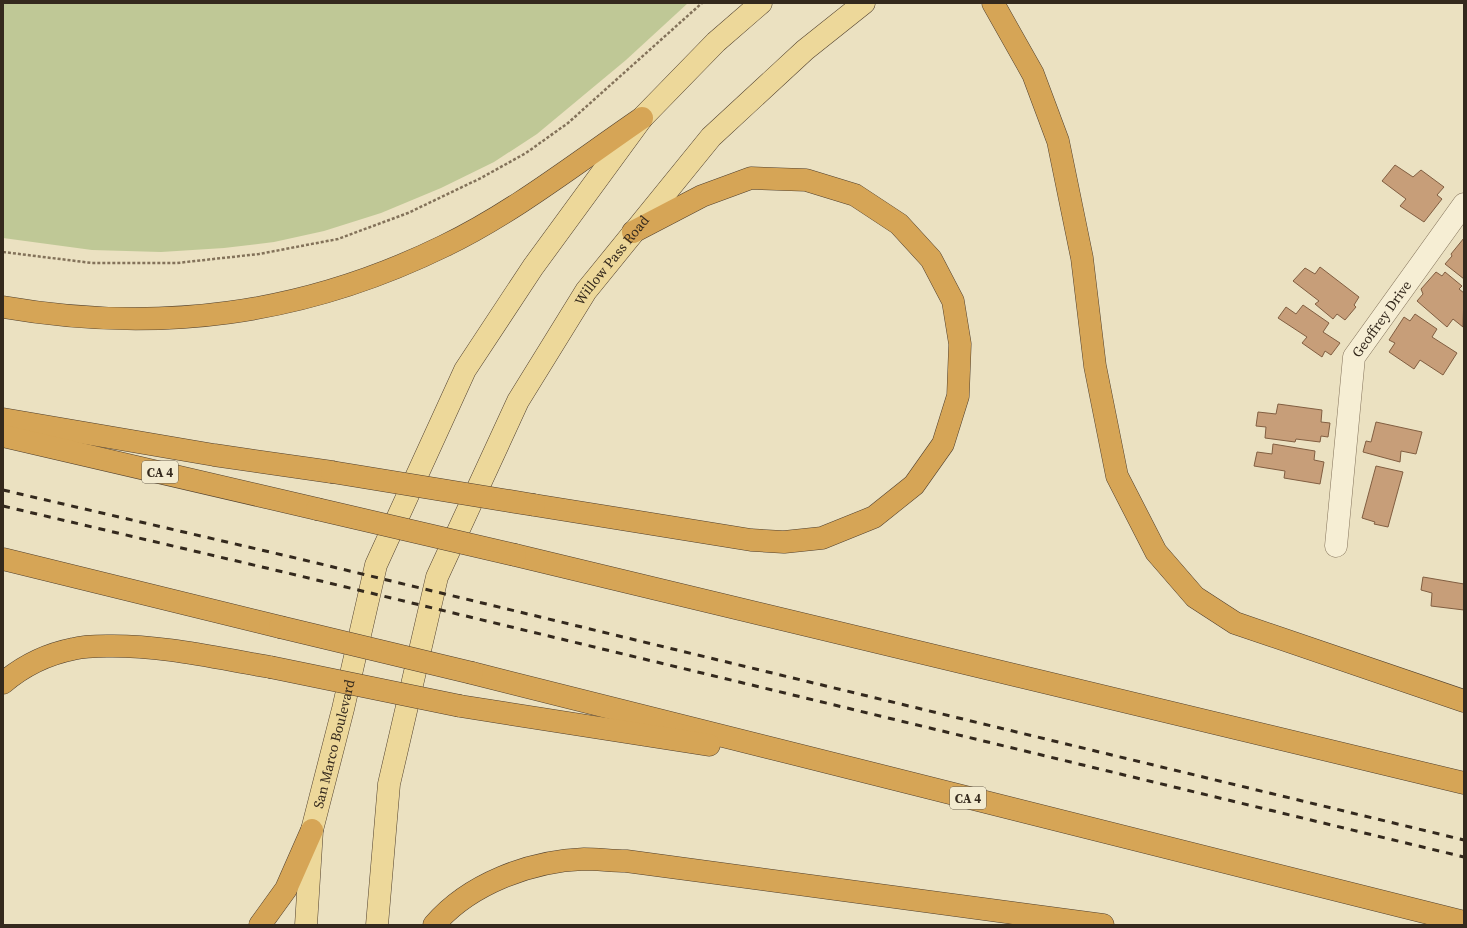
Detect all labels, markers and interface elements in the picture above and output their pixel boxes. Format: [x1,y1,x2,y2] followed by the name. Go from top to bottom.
[570,211,654,309] street label: Willow Pass Road
[1347,276,1416,361] street label: Geoffrey Drive
[142,461,178,483] road number: CA 4
[308,677,359,811] street label: San Marco Boulevard
[950,787,986,809] road number: CA 4

